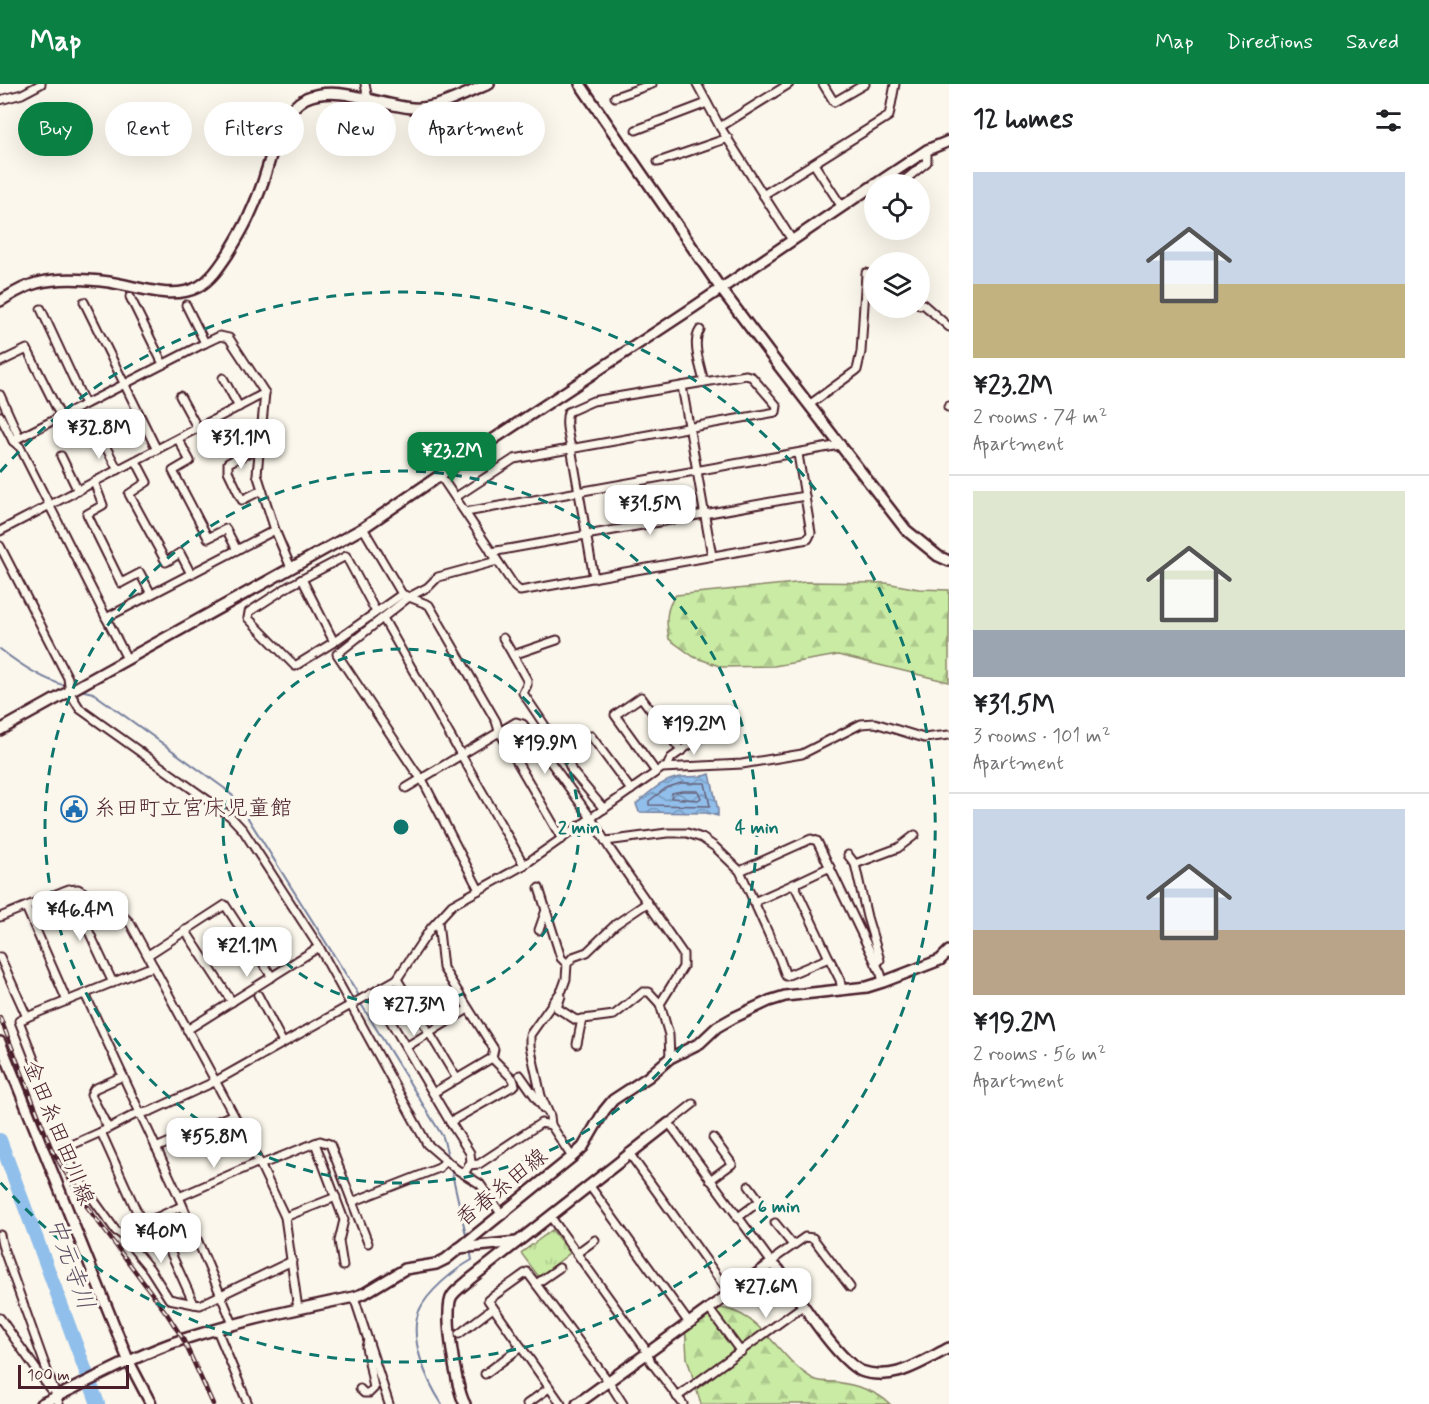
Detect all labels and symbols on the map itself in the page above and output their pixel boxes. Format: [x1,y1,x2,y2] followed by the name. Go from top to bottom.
[50,409,148,460] pin: ¥32.8M
[192,419,290,470] pin: ¥31.1M
[403,432,501,483] pin: ¥23.2M
[601,485,699,536] pin: ¥31.5M
[645,705,743,756] pin: ¥19.2M
[496,724,594,775] pin: ¥19.9M
[59,794,89,824] public building icon: 糸田町立宮床児童館
[94,795,292,823] place label: 糸田町立宮床児童館
[558,816,600,840] text: 2 min
[735,816,779,840] text: 4 min
[391,817,411,837] centre of rings
[31,891,129,942] pin: ¥46.4M
[198,927,296,978] pin: ¥21.1M
[365,986,463,1037] pin: ¥27.3M
[16,1056,100,1210] street label: 金田糸田田川線
[165,1118,263,1169] pin: ¥55.8M
[450,1143,554,1233] street label: 香春糸田線
[758,1195,800,1219] text: 6 min
[125,1213,197,1264] pin: ¥40M
[39,1214,101,1314] water label: 中元寺川
[717,1268,815,1319] pin: ¥27.6M
[18,1362,129,1390] scale bar

